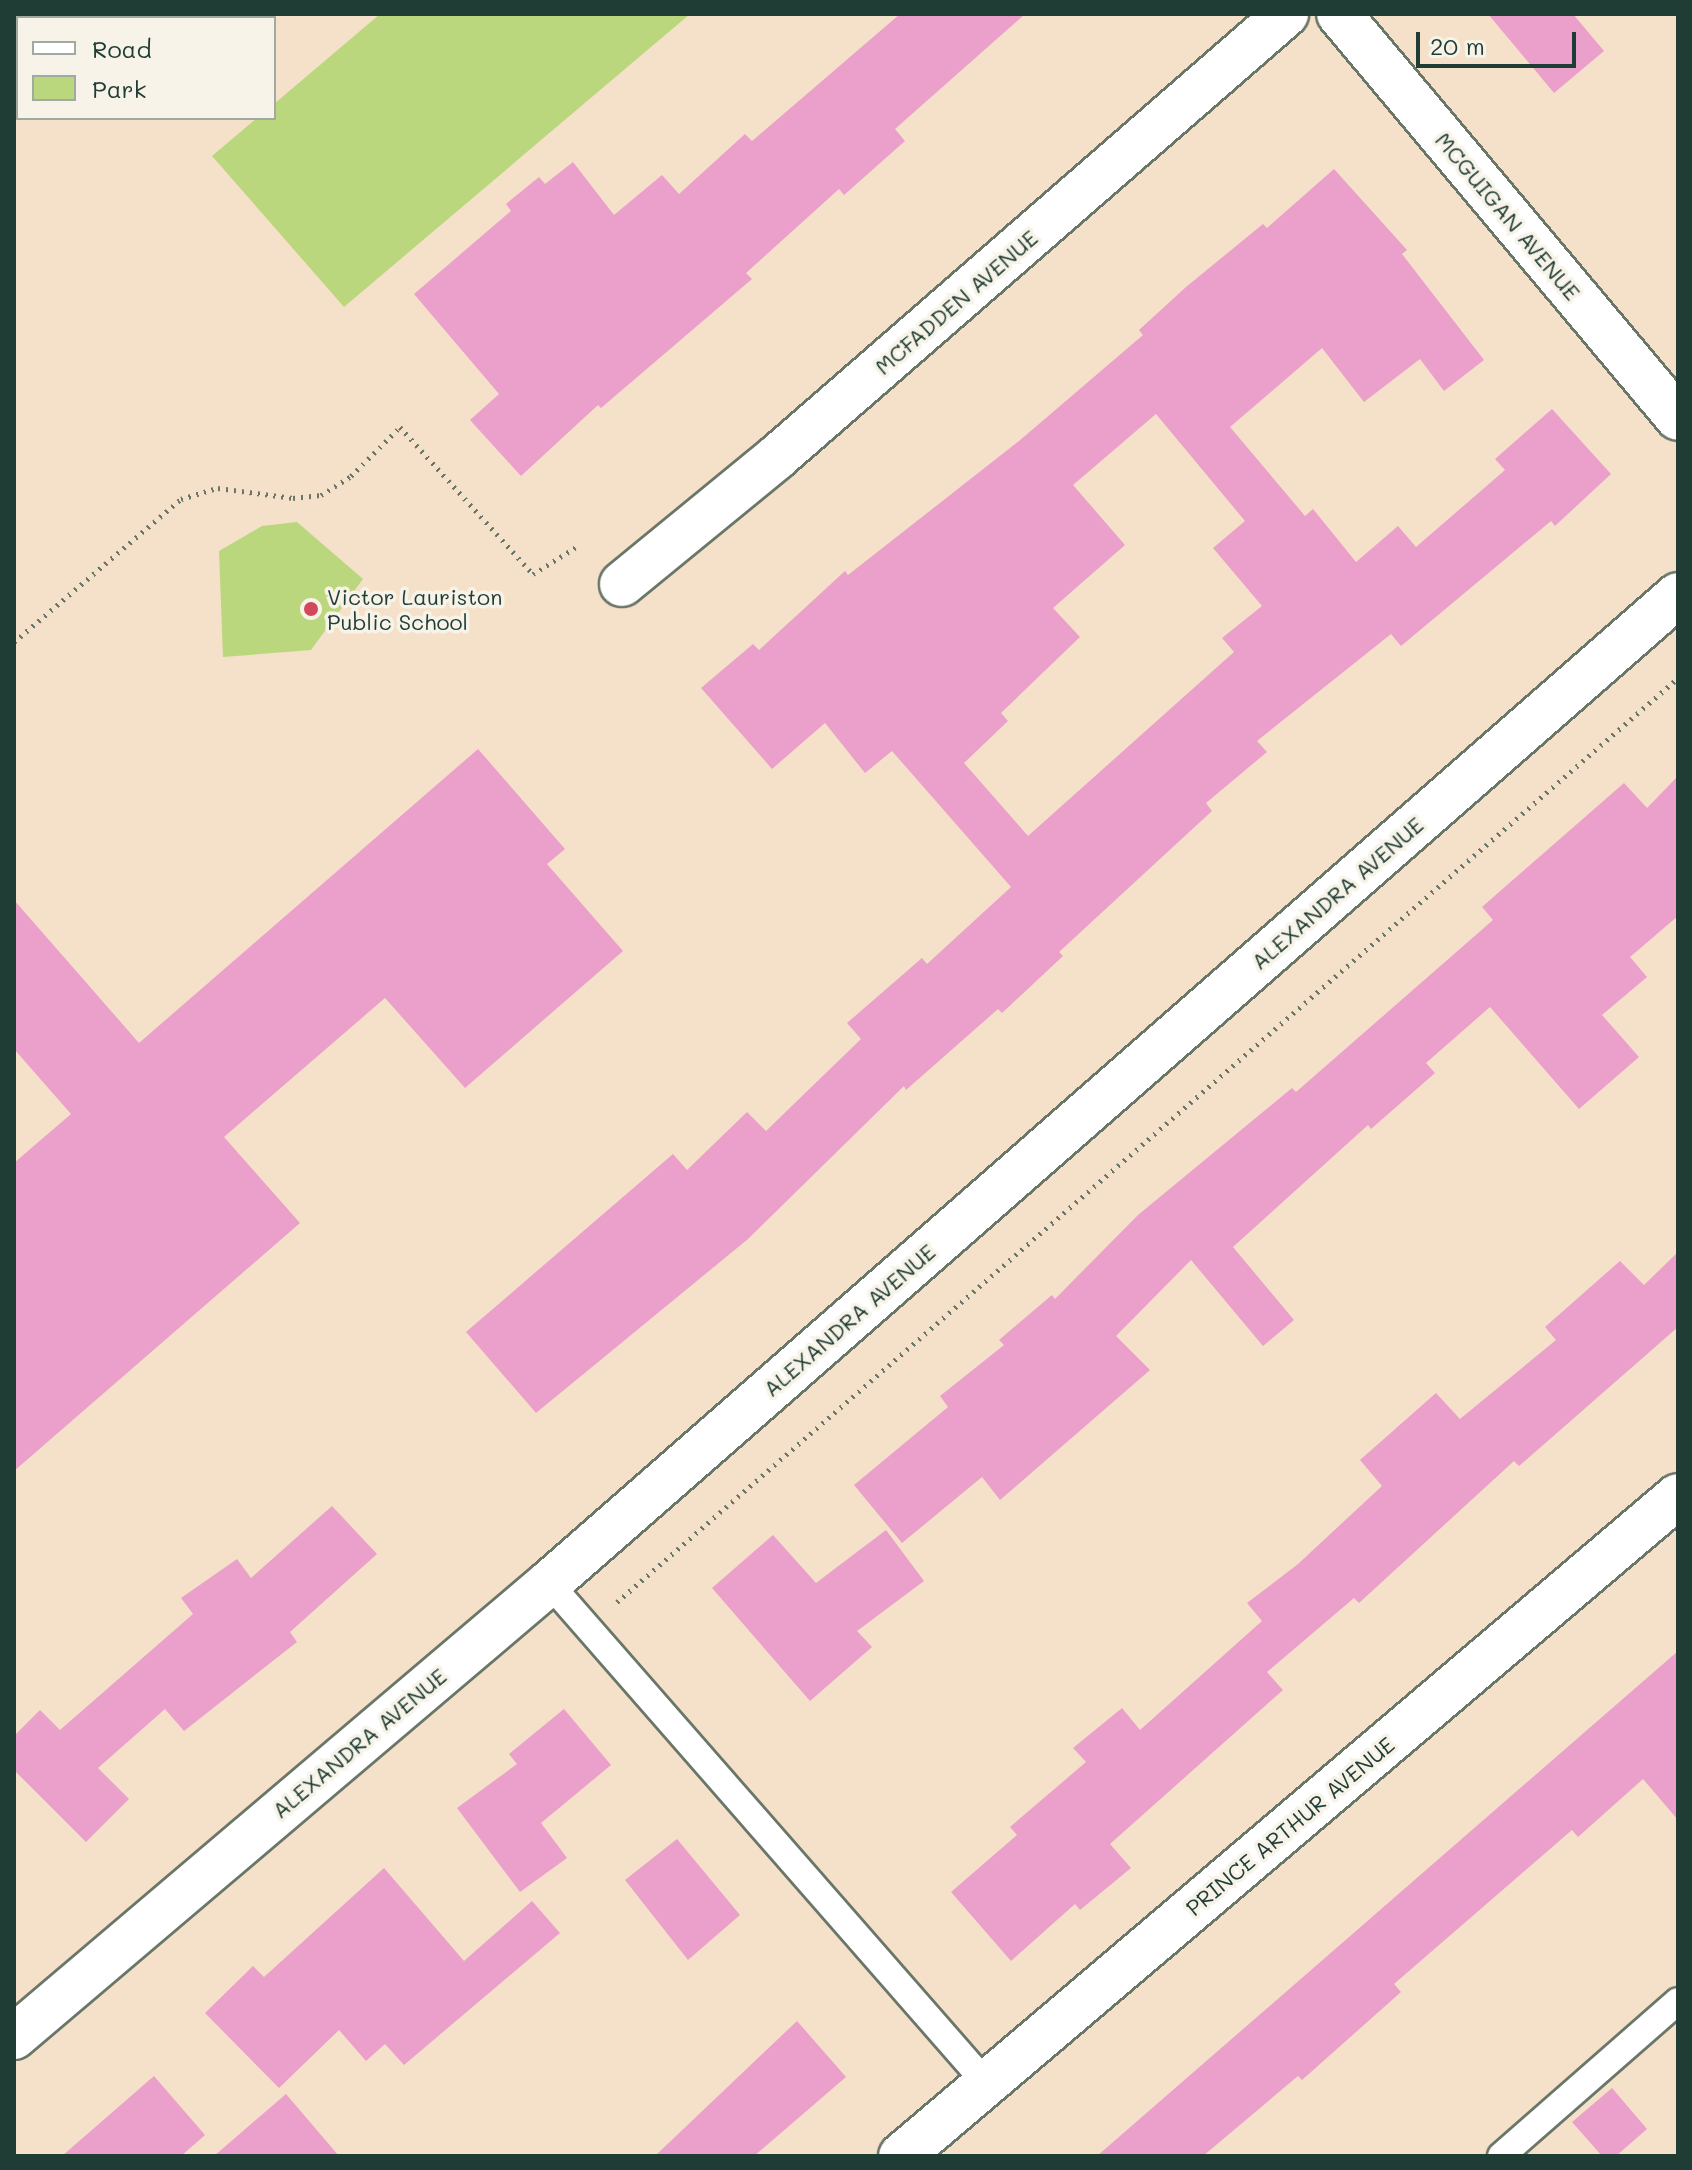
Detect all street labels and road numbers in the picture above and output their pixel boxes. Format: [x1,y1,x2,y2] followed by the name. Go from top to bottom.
[1430,127,1586,305] street label: MCGUIGAN AVENUE
[869,224,1043,380] street label: MCFADDEN AVENUE
[1246,811,1428,975] street label: ALEXANDRA AVENUE
[758,1238,940,1402] street label: ALEXANDRA AVENUE
[267,1662,451,1824] street label: ALEXANDRA AVENUE
[1180,1731,1400,1921] street label: PRINCE ARTHUR AVENUE

